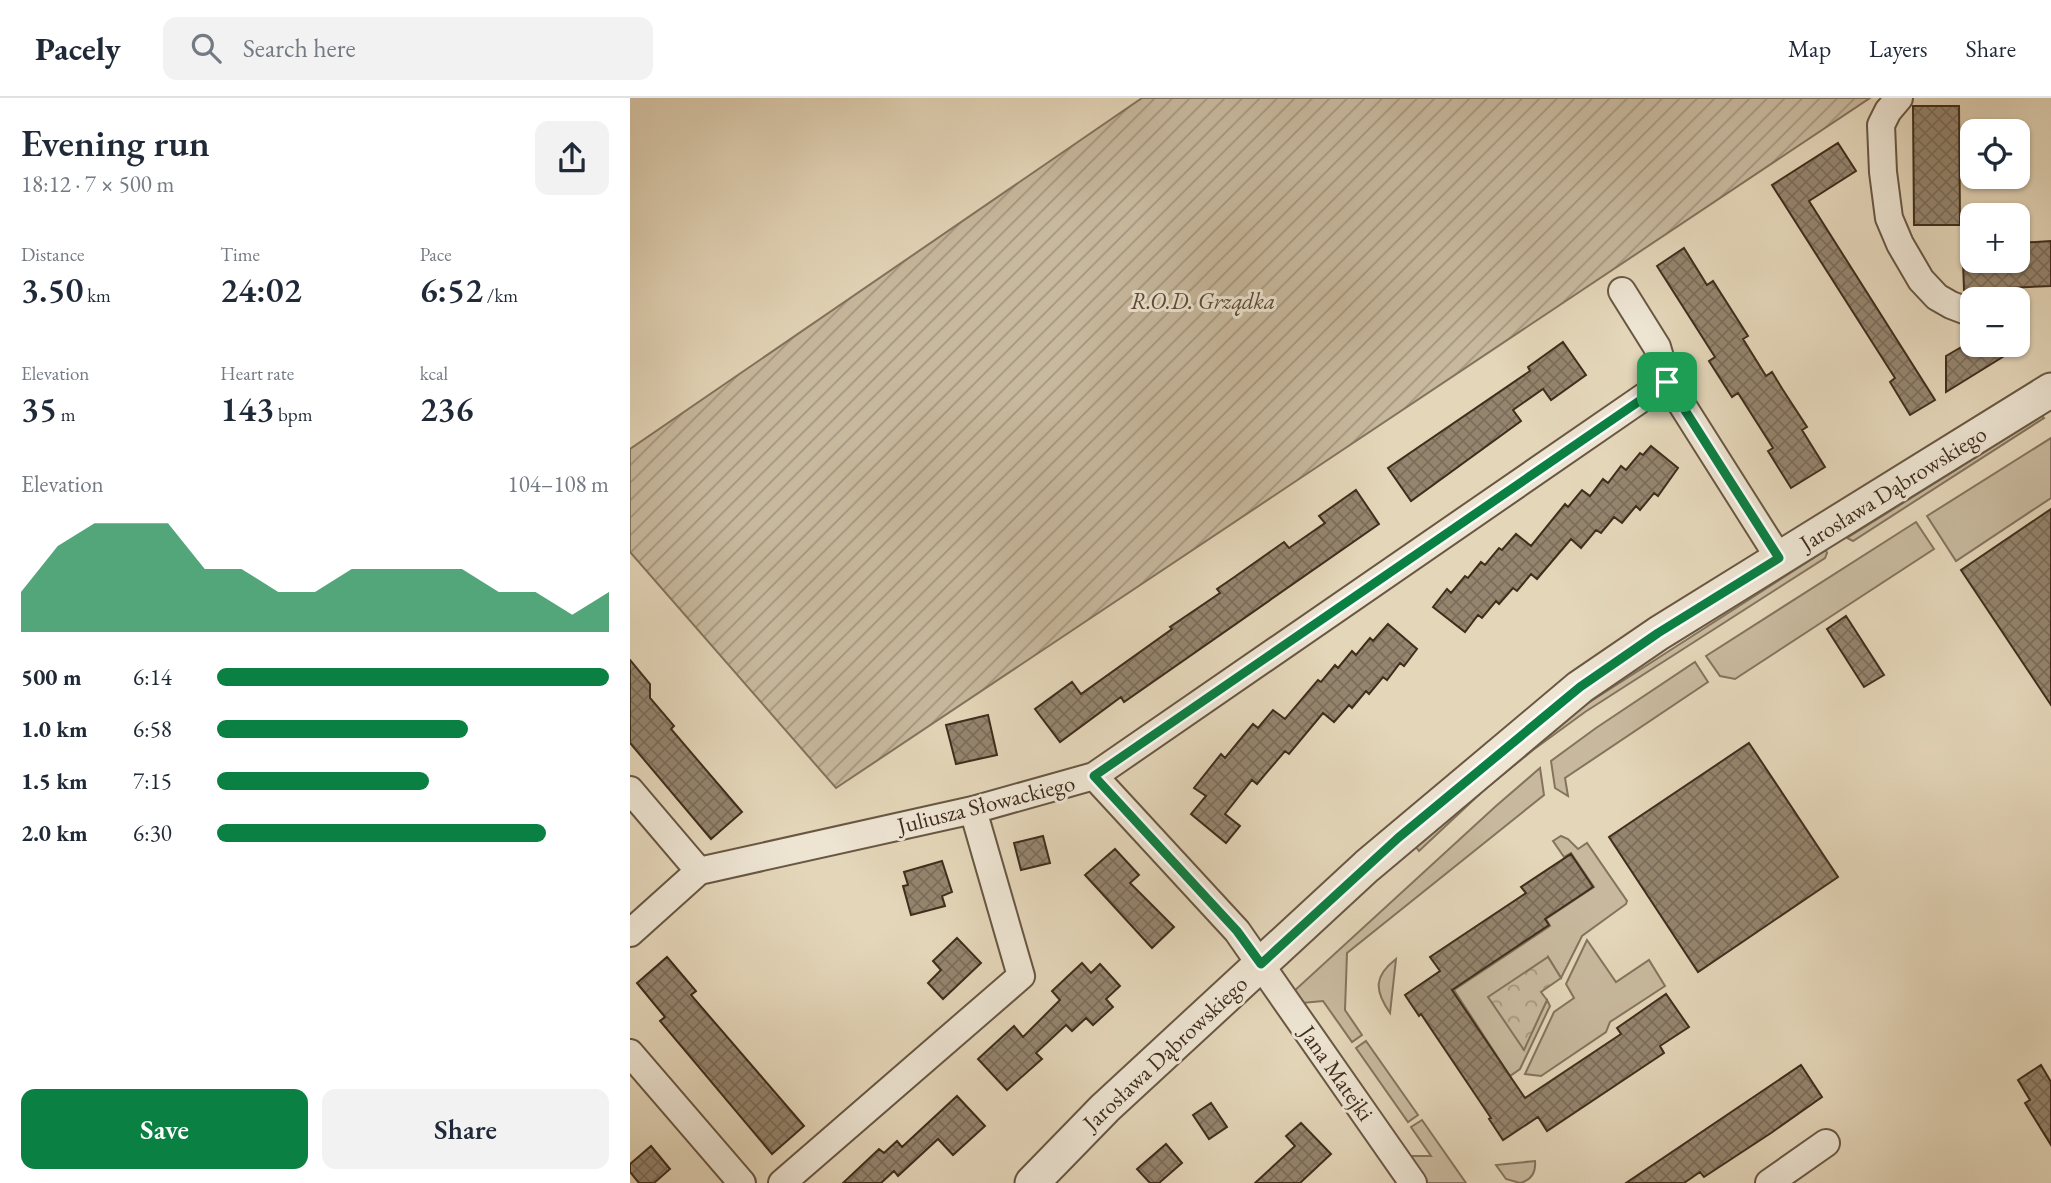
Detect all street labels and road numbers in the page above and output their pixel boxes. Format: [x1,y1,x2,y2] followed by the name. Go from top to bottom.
[1792,418,1992,559] street label: Jarosława Dąbrowskiego
[892,767,1078,841] street label: Juliusza Słowackiego
[1075,969,1254,1139] street label: Jarosława Dąbrowskiego
[1292,1018,1381,1127] street label: Jana Matejki

